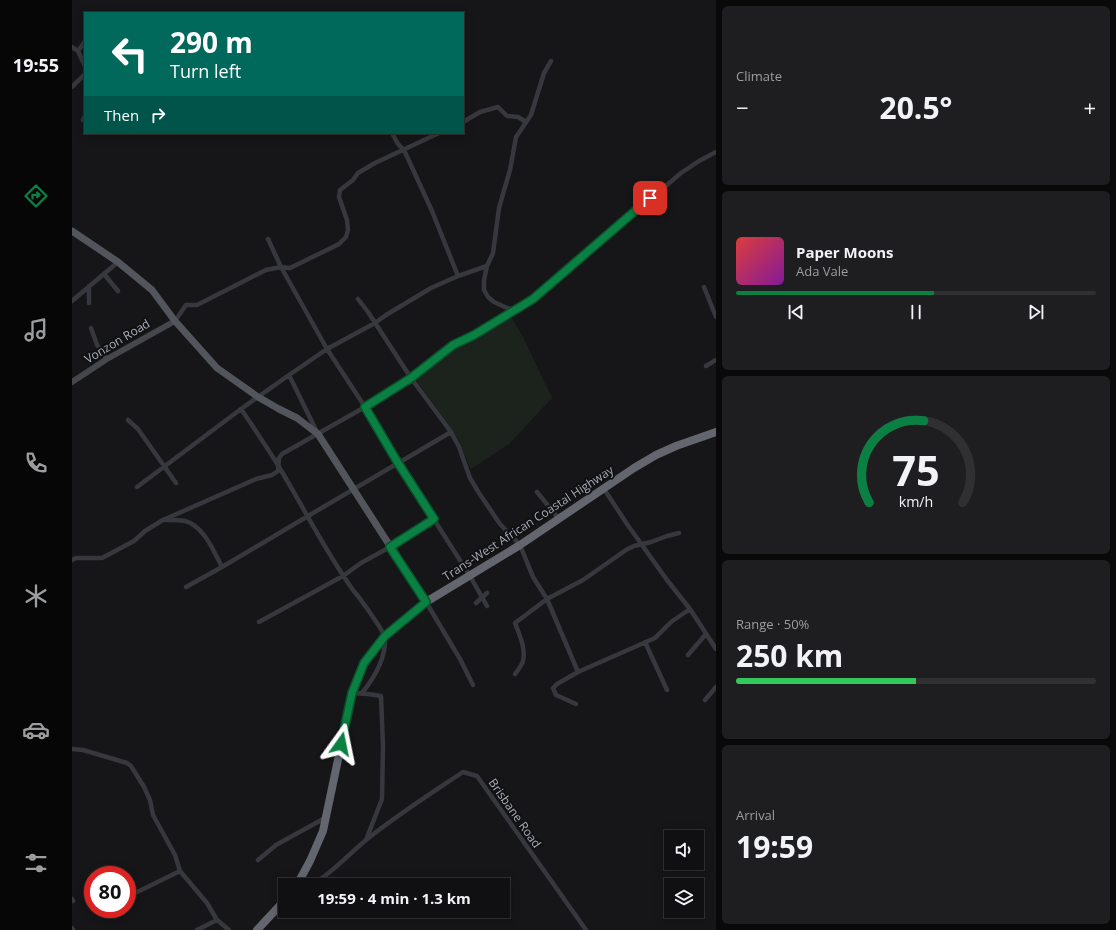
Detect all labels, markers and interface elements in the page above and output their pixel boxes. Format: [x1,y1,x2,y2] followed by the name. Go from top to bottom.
[170,23,253,61] text: 290 m
[104,28,156,80] icon: left
[13,53,59,77] text: 19:55
[170,59,241,83] text: Turn left
[736,67,782,85] text: Climate
[880,87,952,128] text: 20.5°
[736,92,749,122] text: −
[1083,92,1096,122] text: +
[147,104,169,126] icon: right
[104,105,139,125] text: Then
[633,181,667,215] pin
[22,182,50,210] icon: directions
[639,187,661,209] icon: arrive
[796,242,894,262] text: Paper Moons
[796,262,848,280] text: Ada Vale
[785,301,807,323] icon: previous
[905,301,927,323] icon: pause
[1025,301,1047,323] icon: next
[81,315,153,367] street label: Vonzon Road
[22,316,50,344] icon: music
[892,442,940,498] text: 75
[22,449,50,477] icon: phone
[439,461,618,585] street label: Trans-West African Coastal Highway
[899,492,933,511] text: km/h
[22,582,50,610] icon: climate
[736,615,809,633] text: Range · 50%
[736,635,843,676] text: 250 km
[22,716,50,744] icon: car
[320,723,362,765] position arrow
[485,775,545,851] street label: Brisbane Road
[736,806,775,824] text: Arrival
[736,826,813,867] text: 19:59
[664,830,704,918] map controls
[664,830,704,870] button: sound
[22,849,50,877] icon: filters
[84,866,136,918] speed limit sign: 80
[664,878,704,918] button: layers
[317,888,471,908] text: 19:59 · 4 min · 1.3 km

